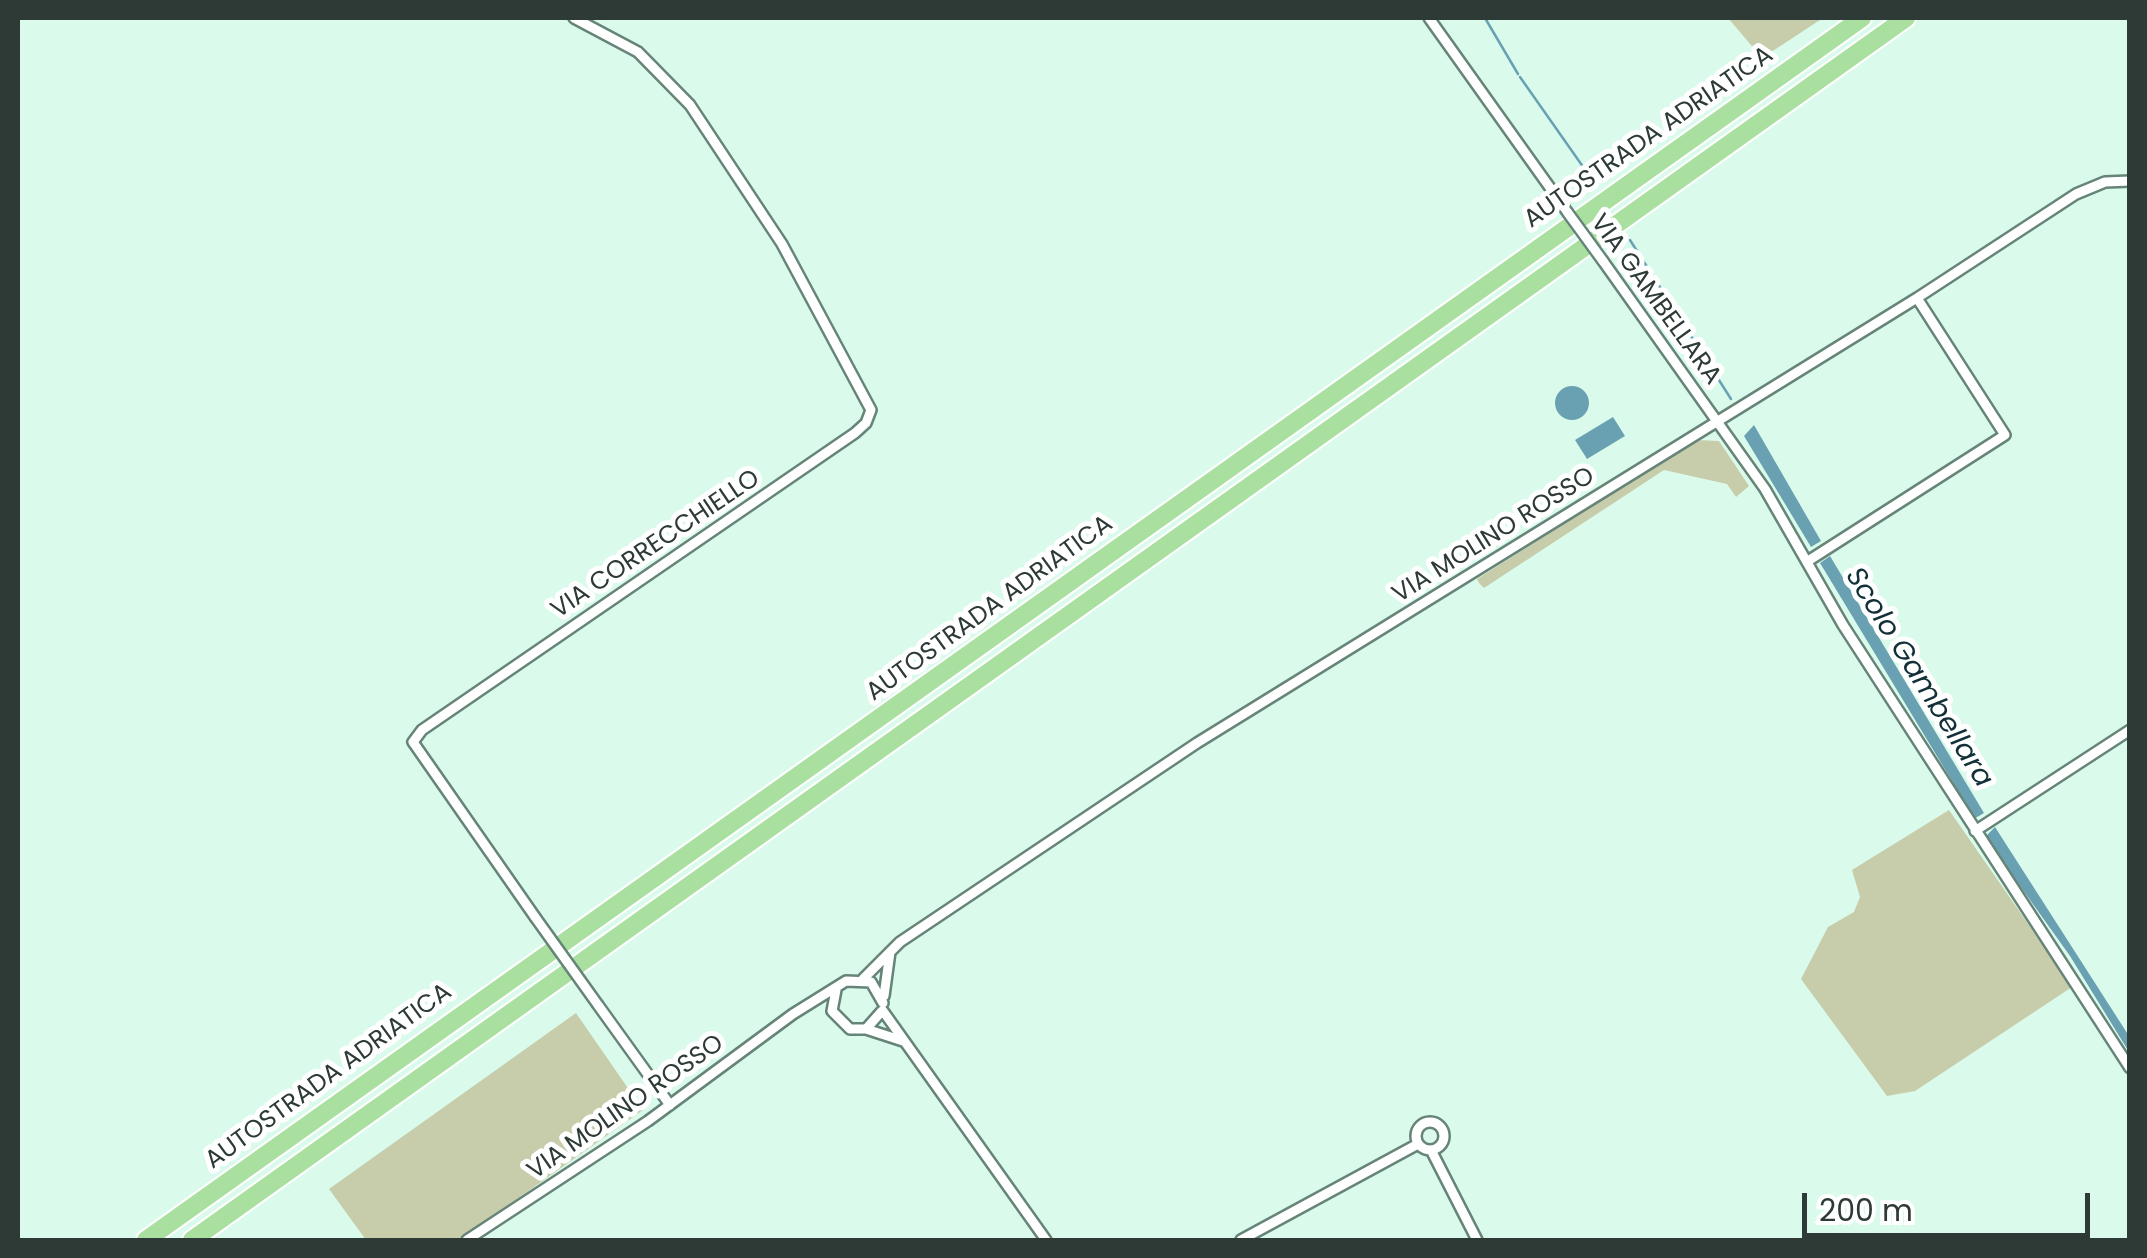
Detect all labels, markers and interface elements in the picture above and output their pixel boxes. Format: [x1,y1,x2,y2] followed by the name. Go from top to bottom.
[1519,41,1779,235] street label: AUTOSTRADA ADRIATICA
[1583,209,1727,391] street label: VIA GAMBELLARA
[1387,462,1601,610] street label: VIA MOLINO ROSSO
[546,464,766,626] street label: VIA CORRECCHIELLO
[861,510,1119,708] street label: AUTOSTRADA ADRIATICA
[1837,562,1999,794] water label: Scolo Gambellara
[200,978,458,1176] street label: AUTOSTRADA ADRIATICA
[522,1029,730,1187] street label: VIA MOLINO ROSSO
[1807,1173,2094,1235] scale bar
[1819,1189,1913,1232] text: 200 m

